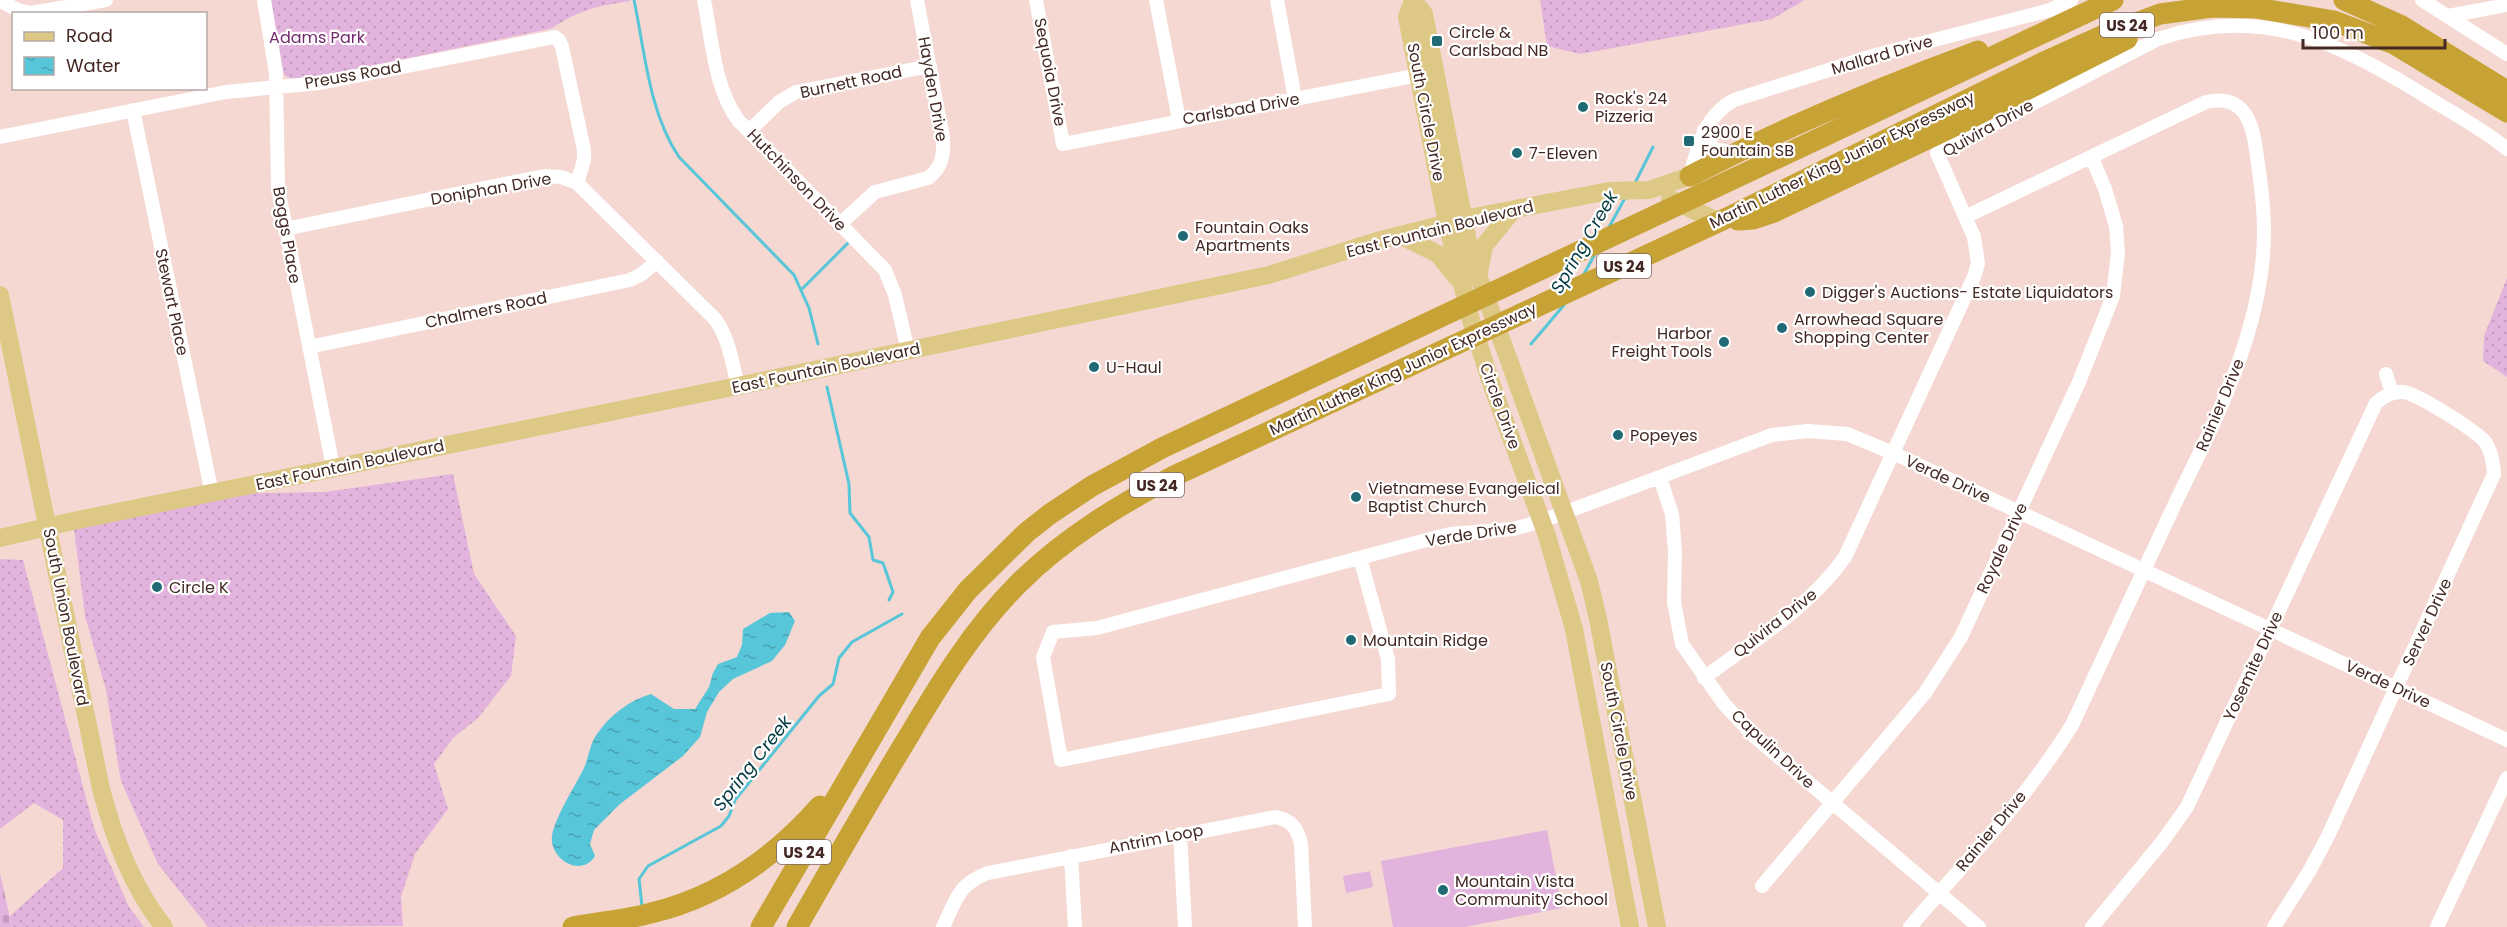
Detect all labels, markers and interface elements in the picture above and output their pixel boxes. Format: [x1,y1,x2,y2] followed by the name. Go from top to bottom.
[12,12,207,90] legend
[2303,12,2446,50] scale bar
[2100,13,2154,37] road number: US 24
[1028,16,1072,128] street label: Sequoia Drive
[2312,20,2364,45] text: 100 m
[1449,21,1548,62] place label: Circle & Carlsbad NB
[66,23,113,48] text: Road
[269,26,366,49] park label: Adams Park
[1829,30,1935,80] street label: Mallard Drive
[1430,34,1444,48] marker: Circle & Carlsbad NB
[912,35,954,143] street label: Hayden Drive
[1401,41,1451,183] street label: South Circle Drive
[66,53,120,78] text: Water
[303,55,403,95] street label: Preuss Road
[798,60,904,104] street label: Burnett Road
[1705,86,1979,234] street label: Martin Luther King Junior Expressway
[1181,87,1301,131] street label: Carlsbad Drive
[1595,87,1667,128] place label: Rock's 24 Pizzeria
[1938,93,2038,163] street label: Quivira Drive
[1576,100,1590,114] marker: Rock's 24 Pizzeria
[1701,121,1794,162] place label: 2900 E Fountain SB
[742,124,852,236] street label: Hutchinson Drive
[1682,134,1696,148] marker: 2900 E Fountain SB
[1529,142,1598,165] place label: 7-Eleven
[1510,146,1524,160] marker: 7-Eleven
[429,167,553,211] street label: Doniphan Drive
[267,185,307,285] street label: Boggs Place
[1544,185,1624,298] water label: Spring Creek
[1344,195,1536,263] street label: East Fountain Boulevard
[1195,216,1309,257] place label: Fountain Oaks Apartments
[1176,229,1190,243] marker: Fountain Oaks Apartments
[149,246,195,358] street label: Stewart Place
[1597,254,1651,278] road number: US 24
[1822,281,2113,304] place label: Digger's Auctions- Estate Liquidators
[1803,285,1817,299] marker: Digger's Auctions- Estate Liquidators
[423,286,549,334] street label: Chalmers Road
[1266,297,1540,441] street label: Martin Luther King Junior Expressway
[1794,308,1943,349] place label: Arrowhead Square Shopping Center
[1775,321,1789,335] marker: Arrowhead Square Shopping Center
[1612,322,1712,363] place label: Harbor Freight Tools
[1717,335,1731,349] marker: Harbor Freight Tools
[730,337,922,399] street label: East Fountain Boulevard
[2190,355,2250,455] street label: Rainier Drive
[1106,356,1162,379] place label: U-Haul
[1087,360,1101,374] marker: U-Haul
[1474,360,1526,452] street label: Circle Drive
[1630,424,1698,447] place label: Popeyes
[1611,428,1625,442] marker: Popeyes
[254,434,446,496] street label: East Fountain Boulevard
[1902,449,1995,509] street label: Verde Drive
[1130,473,1184,497] road number: US 24
[1368,477,1560,518] place label: Vietnamese Evangelical Baptist Church
[1349,490,1363,504] marker: Vietnamese Evangelical Baptist Church
[1971,499,2033,597] street label: Royale Drive
[1424,515,1518,553] street label: Verde Drive
[37,526,95,708] street label: South Union Boulevard
[2397,574,2457,670] street label: Server Drive
[169,576,229,599] place label: Circle K
[150,580,164,594] marker: Circle K
[1728,583,1822,663] street label: Quivira Drive
[2218,607,2288,725] street label: Yosemite Drive
[1363,629,1488,652] place label: Mountain Ridge
[1344,633,1358,647] marker: Mountain Ridge
[2342,654,2435,714] street label: Verde Drive
[1594,660,1644,802] street label: South Circle Drive
[1726,704,1820,794] street label: Capulin Drive
[707,709,798,816] water label: Spring Creek
[1950,786,2032,876] street label: Rainier Drive
[1107,819,1205,859] street label: Antrim Loop
[777,840,831,864] road number: US 24
[1455,870,1608,911] place label: Mountain Vista Community School
[1436,883,1450,897] marker: Mountain Vista Community School

